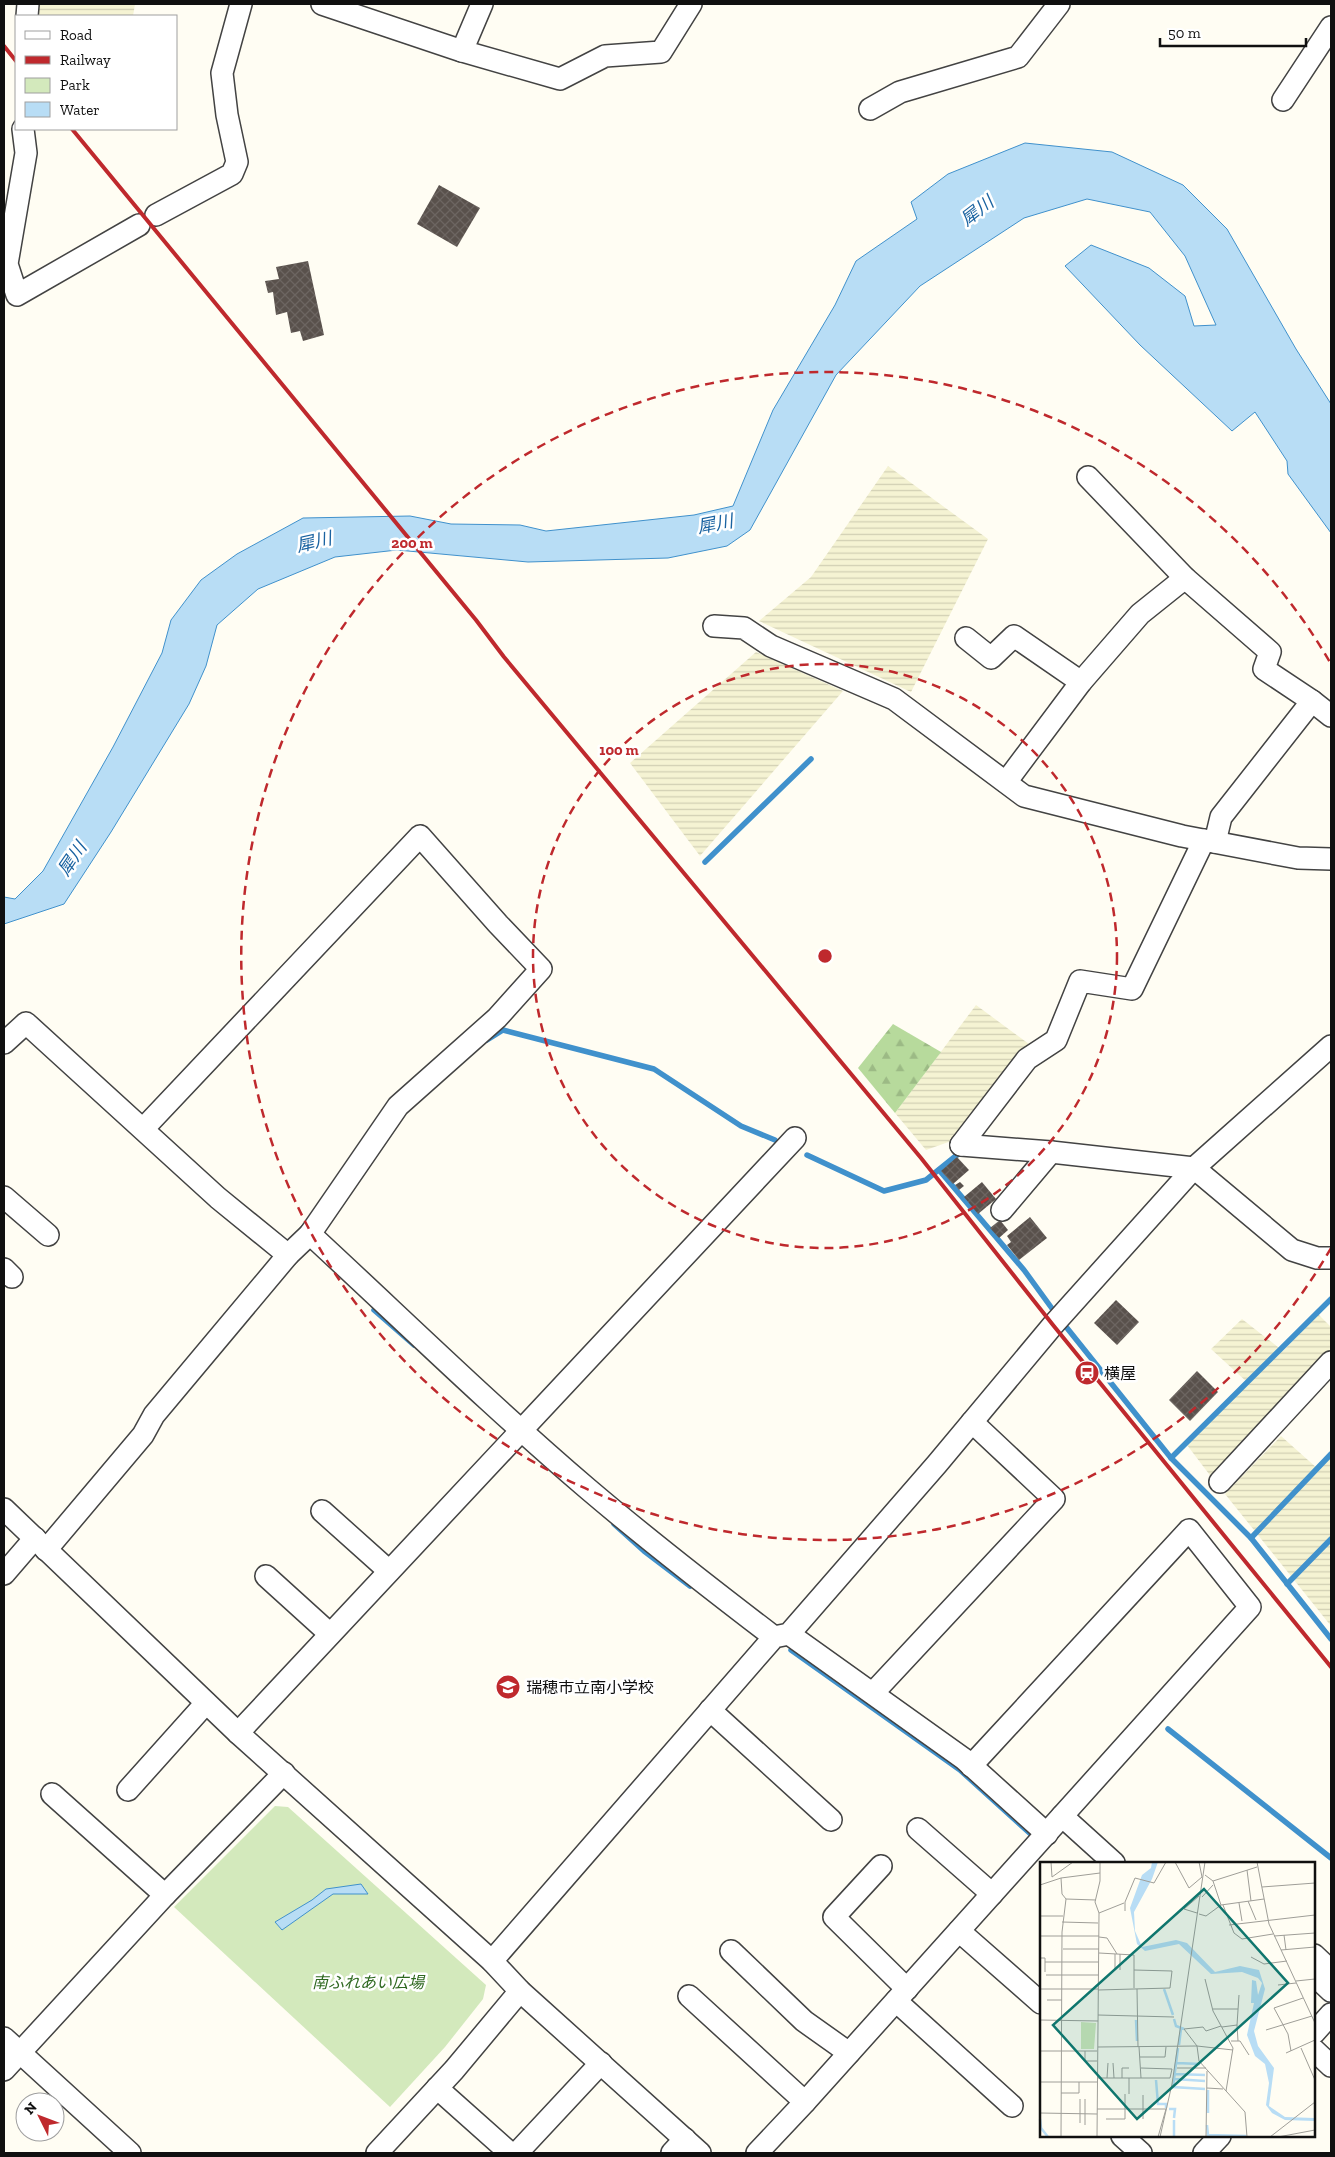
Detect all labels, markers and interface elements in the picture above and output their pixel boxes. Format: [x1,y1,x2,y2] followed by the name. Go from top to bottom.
[15,15,178,130] legend
[1160,15,1306,47] scale bar
[1168,24,1201,42] text: 50 m
[60,26,93,44] text: Road
[60,51,111,69] text: Railway
[60,76,90,94] text: Park
[60,101,100,119] text: Water
[956,190,1000,231] water label: 犀川
[695,509,737,538] water label: 犀川
[294,527,336,557] water label: 犀川
[391,534,433,552] text: 200 m
[599,741,639,759] text: 100 m
[53,836,92,880] water label: 犀川
[816,947,834,965] centre of rings
[1074,1360,1100,1386] station icon: 横屋
[1104,1364,1136,1383] place label: 横屋
[495,1674,521,1700] school or university icon: 瑞穂市立南小学校
[526,1678,654,1697] place label: 瑞穂市立南小学校
[1040,1862,1315,2137] inset map
[312,1973,426,1992] park label: 南ふれあい広場
[15,2092,65,2142] north arrow
[21,2099,41,2118] text: N

